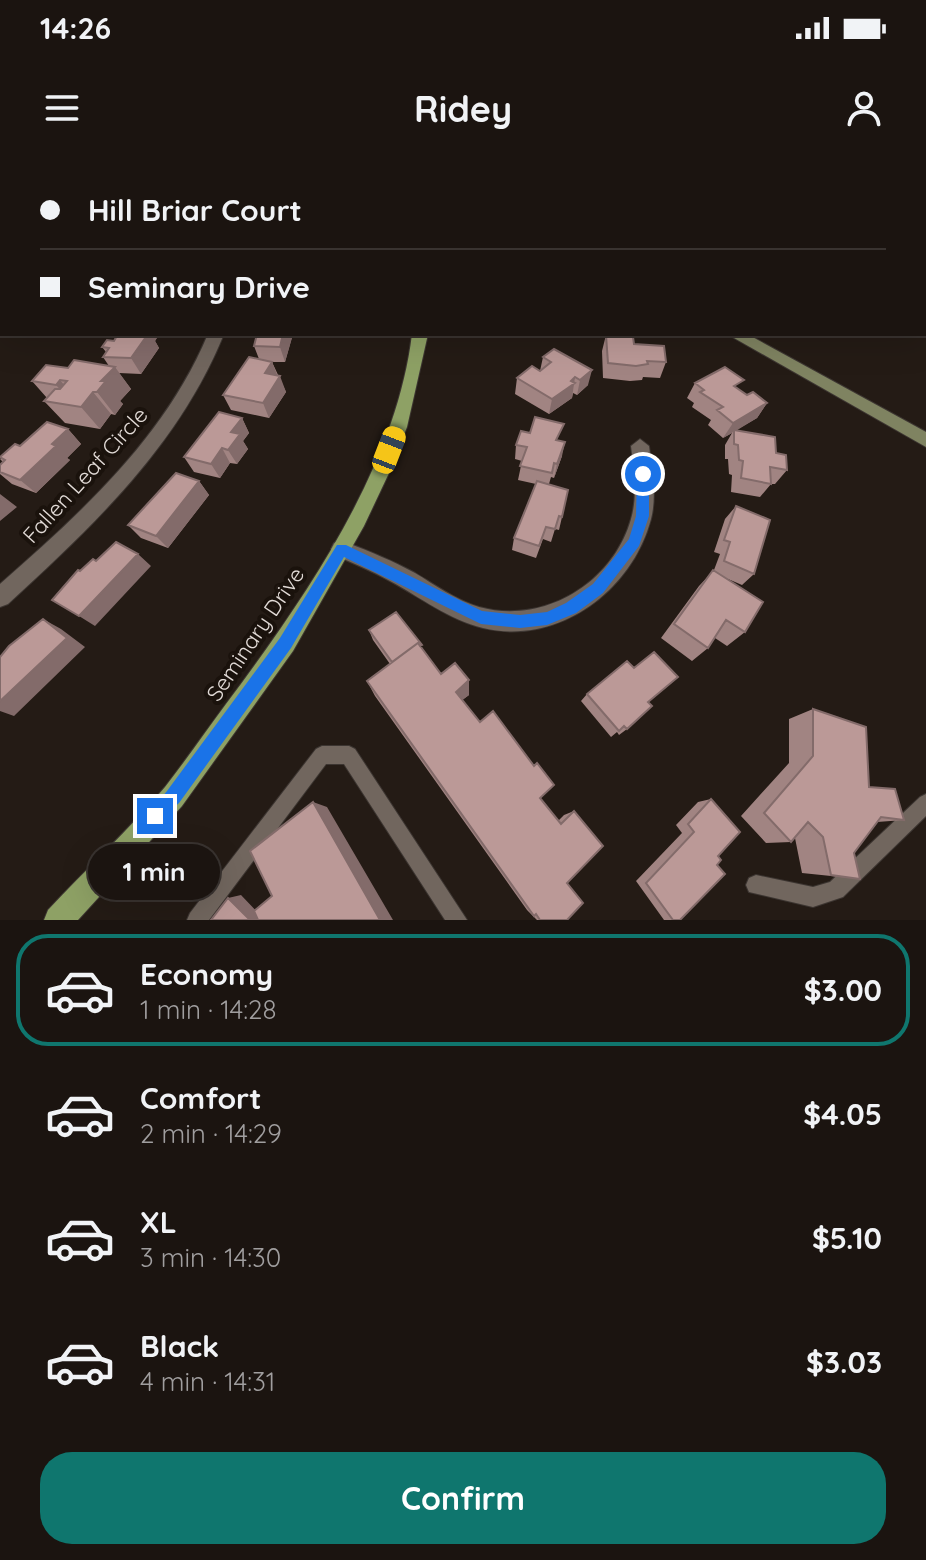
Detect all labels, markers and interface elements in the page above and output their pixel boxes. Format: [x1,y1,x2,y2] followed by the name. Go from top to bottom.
[40,9,111,47] text: 14:26
[40,86,84,130] icon: menu
[414,86,512,131] text: Ridey
[842,86,886,130] icon: person
[88,191,302,229] text: Hill Briar Court
[88,268,310,306] text: Seminary Drive
[17,401,153,549] street label: Fallen Leaf Circle
[369,423,409,477] car
[625,456,661,492] route start
[200,562,310,706] street label: Seminary Drive
[137,798,173,834] route end
[89,844,221,900] callout: 1 min
[123,855,186,888] text: 1 min
[44,954,116,1026] icon: car
[140,955,273,993] text: Economy
[804,971,882,1009] text: $3.00
[140,993,277,1026] text: 1 min · 14:28
[44,1078,116,1150] icon: car
[140,1079,261,1117] text: Comfort
[803,1095,882,1133] text: $4.05
[140,1117,282,1150] text: 2 min · 14:29
[44,1202,116,1274] icon: car
[140,1203,177,1241] text: XL
[812,1219,882,1257] text: $5.10
[140,1241,281,1274] text: 3 min · 14:30
[44,1326,116,1398] icon: car
[140,1327,219,1365] text: Black
[806,1343,882,1381] text: $3.03
[140,1365,275,1398] text: 4 min · 14:31
[40,1452,886,1544] button: Confirm

